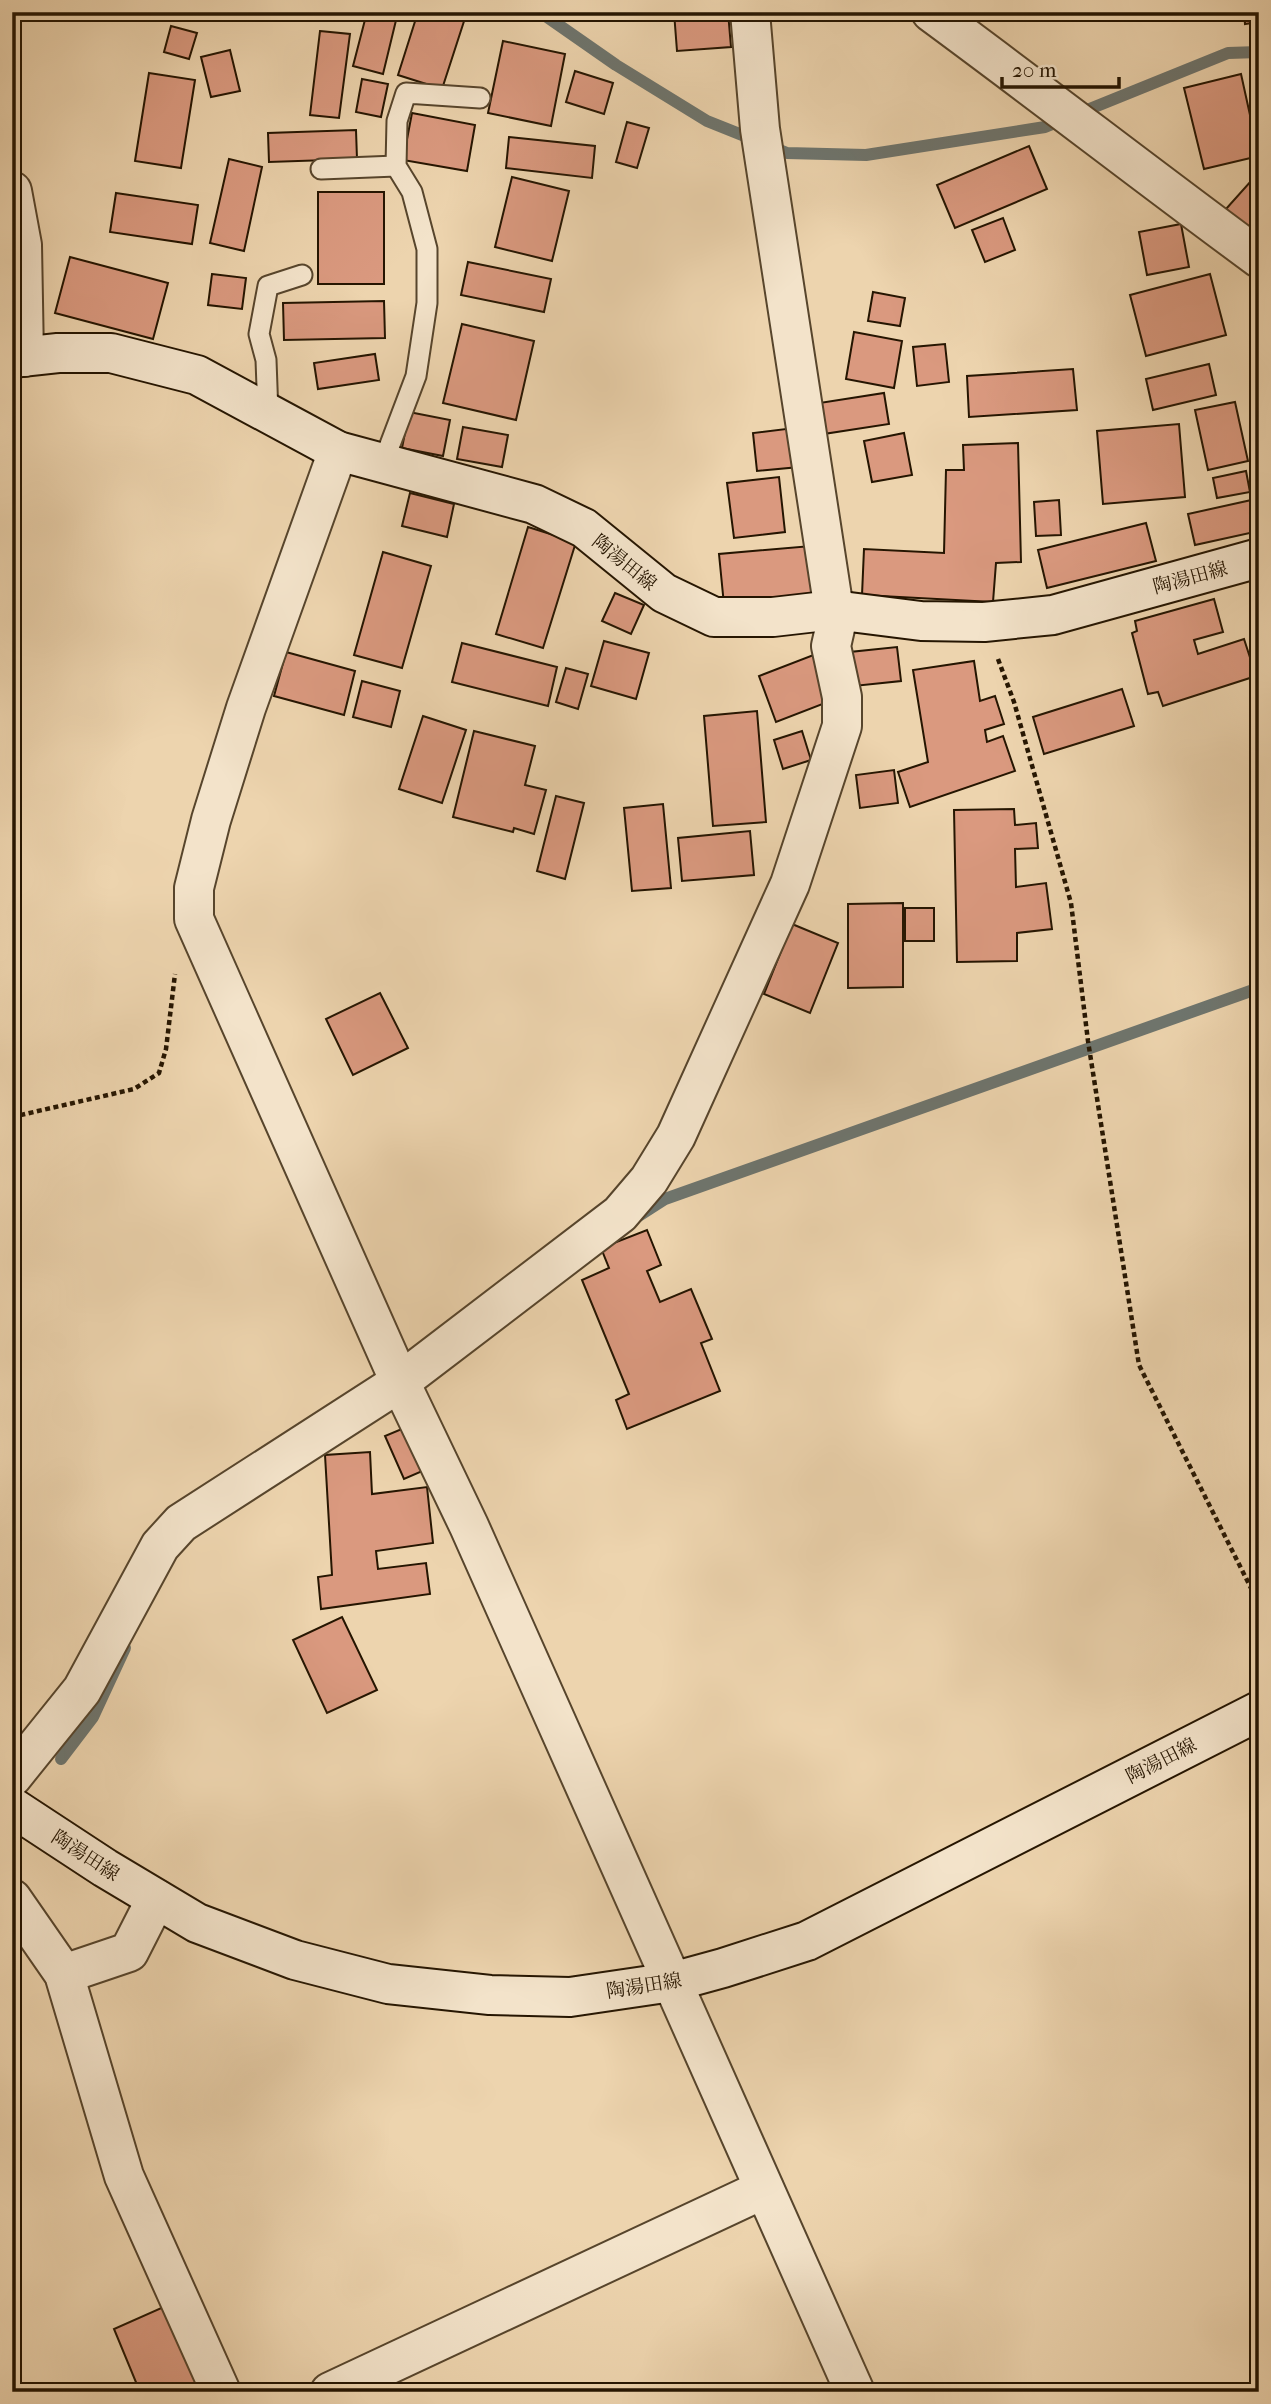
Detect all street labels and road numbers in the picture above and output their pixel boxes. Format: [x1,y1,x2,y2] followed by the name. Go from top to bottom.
[588,530,661,595] street label: 陶湯田線
[1151,558,1230,598] street label: 陶湯田線
[1123,1734,1200,1788] street label: 陶湯田線
[48,1826,123,1886] street label: 陶湯田線
[605,1969,683,2003] street label: 陶湯田線

